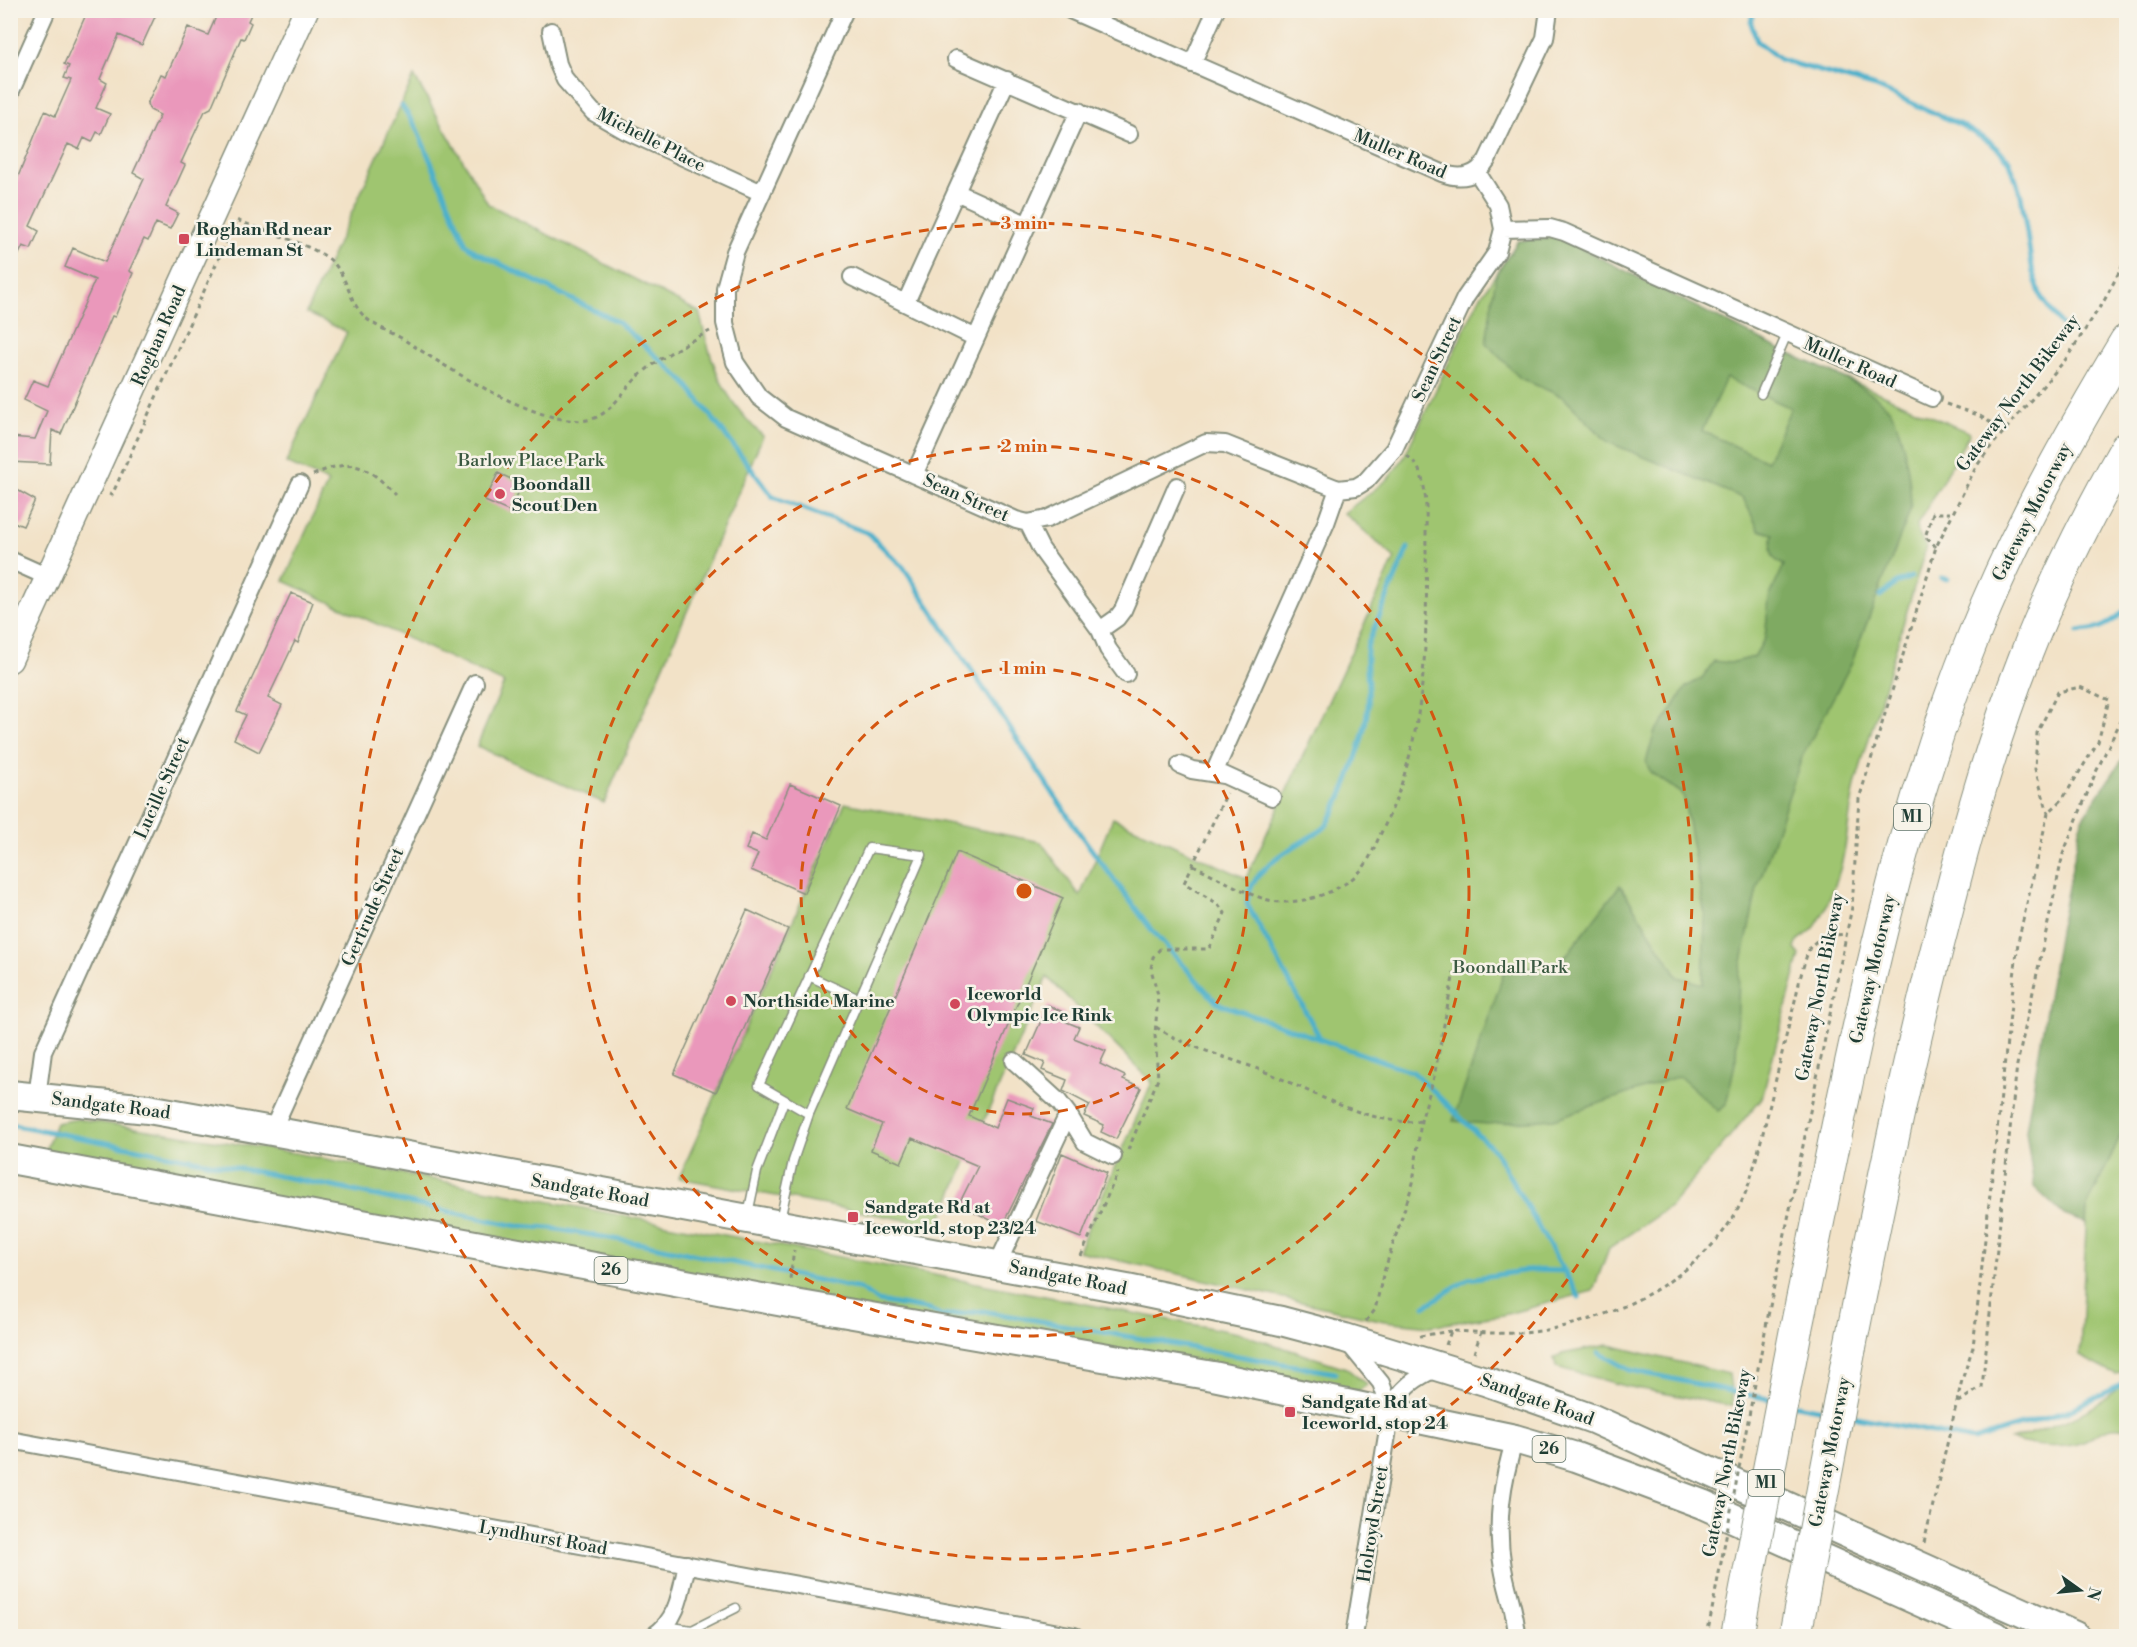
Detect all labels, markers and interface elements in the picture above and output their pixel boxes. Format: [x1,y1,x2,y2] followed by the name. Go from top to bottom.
[593,103,709,177] street label: Michelle Place
[1350,124,1451,184] street label: Muller Road
[1001,212,1047,235] text: 3 min
[196,218,332,262] place label: Roghan Rd near Lindeman St
[177,232,191,246] marker: Roghan Rd near Lindeman St
[127,281,192,390] street label: Roghan Road
[1951,309,2085,476] street label: Gateway North Bikeway
[1407,312,1467,405] street label: Sean Street
[1800,332,1901,394] street label: Muller Road
[1000,435,1048,458] text: 2 min
[1987,439,2077,585] street label: Gateway Motorway
[457,449,606,472] park label: Barlow Place Park
[919,469,1013,527] street label: Sean Street
[512,473,598,517] place label: Boondall Scout Den
[493,487,507,501] marker: Boondall Scout Den
[1002,657,1046,680] text: 1 min
[129,733,195,843] street label: Lucille Street
[1894,804,1930,830] road number: M1
[337,844,410,970] street label: Gertrude Street
[1014,881,1034,901] centre of rings
[1790,891,1850,1083] street label: Gateway North Bikeway
[1845,892,1901,1046] street label: Gateway Motorway
[1452,956,1569,979] park label: Boondall Park
[967,983,1113,1027] place label: Iceworld Olympic Ice Rink
[743,990,895,1013] place label: Northside Marine
[724,994,738,1008] marker: Northside Marine
[948,997,962,1011] marker: Iceworld Olympic Ice Rink
[50,1087,173,1125] street label: Sandgate Road
[529,1169,652,1213] street label: Sandgate Road
[865,1196,1037,1240] place label: Sandgate Rd at Iceworld, stop 23/24
[846,1210,860,1224] marker: Sandgate Rd at Iceworld, stop 23/24
[1007,1255,1130,1301] street label: Sandgate Road
[594,1257,628,1283] road number: 26
[1697,1367,1757,1559] street label: Gateway North Bikeway
[1477,1369,1598,1432] street label: Sandgate Road
[1804,1375,1856,1529] street label: Gateway Motorway
[1302,1391,1448,1435] place label: Sandgate Rd at Iceworld, stop 24
[1283,1405,1297,1419] marker: Sandgate Rd at Iceworld, stop 24
[1532,1436,1566,1462] road number: 26
[1352,1463,1394,1584] street label: Holroyd Street
[1748,1470,1784,1496] road number: M1
[477,1515,610,1561] street label: Lyndhurst Road
[2050,1560,2110,1620] north arrow
[2082,1585,2105,1603] text: N

